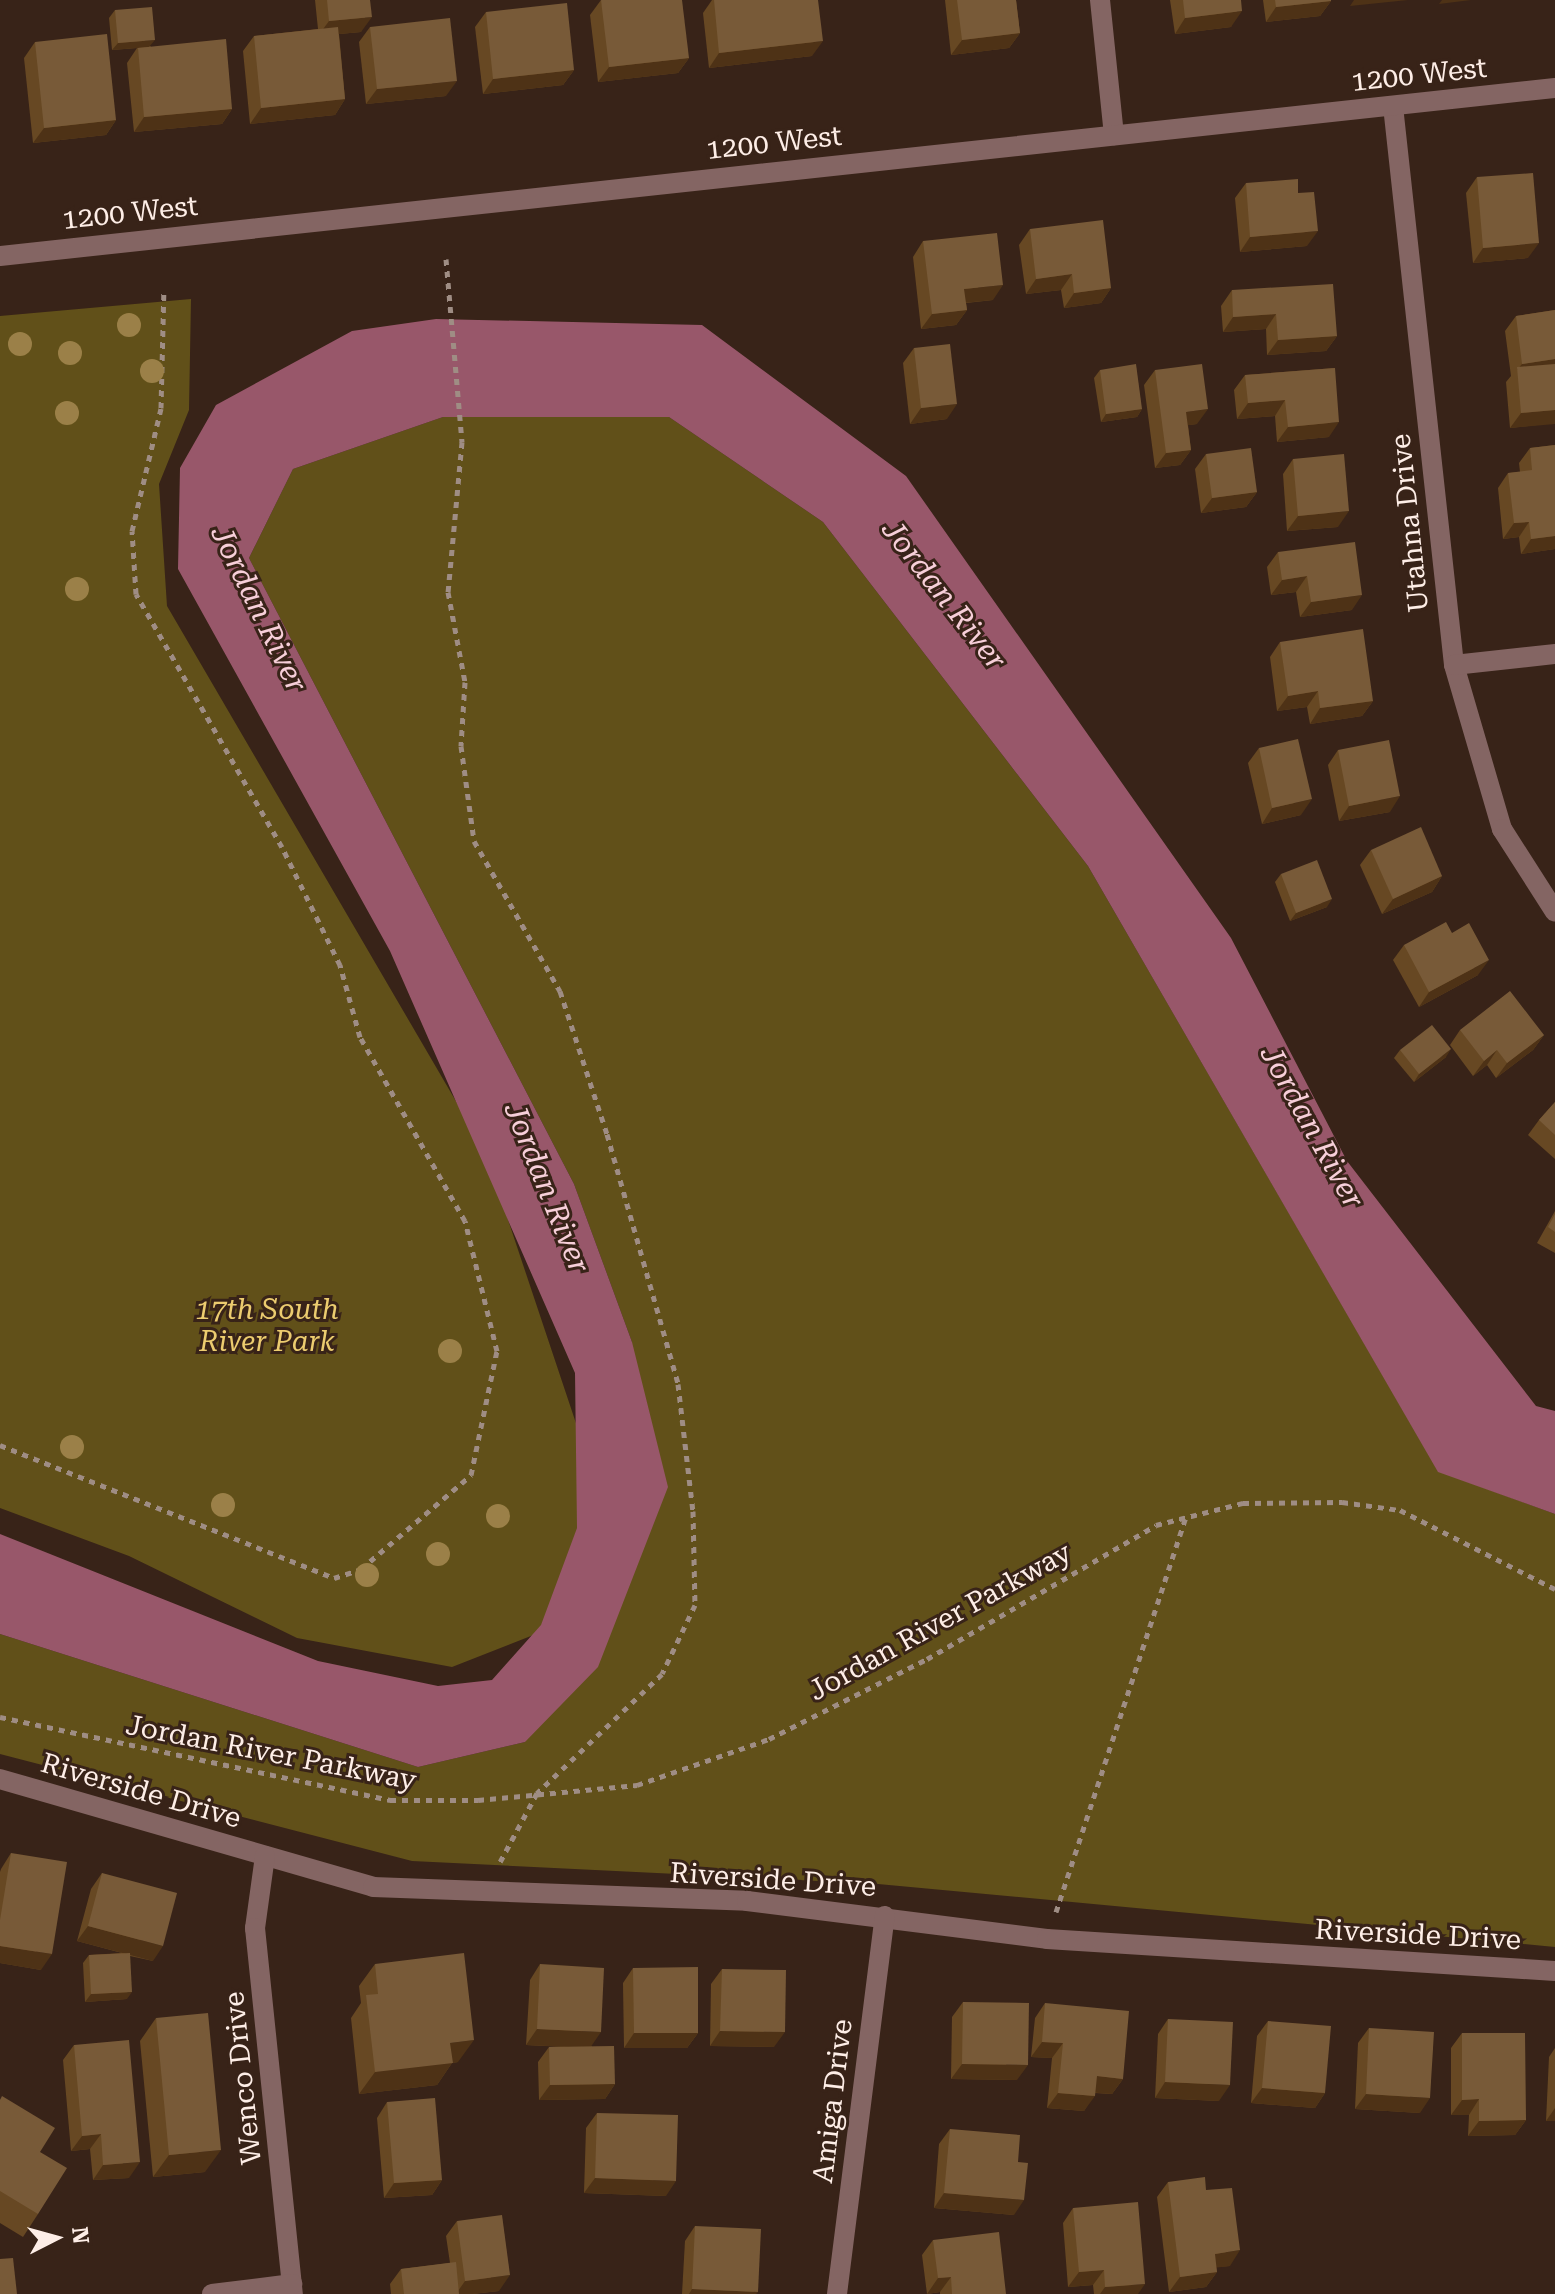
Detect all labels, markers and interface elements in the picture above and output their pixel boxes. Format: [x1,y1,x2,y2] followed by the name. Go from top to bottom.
[1350,51,1488,99] street label: 1200 West
[705,119,843,167] street label: 1200 West
[61,189,199,237] street label: 1200 West
[1384,432,1436,614] street label: Utahna Drive
[874,513,1014,677] water label: Jordan River
[203,520,315,698] water label: Jordan River
[1252,1039,1372,1215] water label: Jordan River
[496,1097,598,1279] water label: Jordan River
[195,1293,339,1359] park label: 17th South River Park
[803,1536,1077,1708] street label: Jordan River Parkway
[123,1708,419,1798] street label: Jordan River Parkway
[37,1746,245,1836] street label: Riverside Drive
[669,1856,877,1904] street label: Riverside Drive
[1314,1913,1522,1957] street label: Riverside Drive
[217,1990,269,2166] street label: Wenco Drive
[806,2017,860,2185] street label: Amiga Drive
[16,2198,96,2278] north arrow
[67,2226,94,2245] text: N

